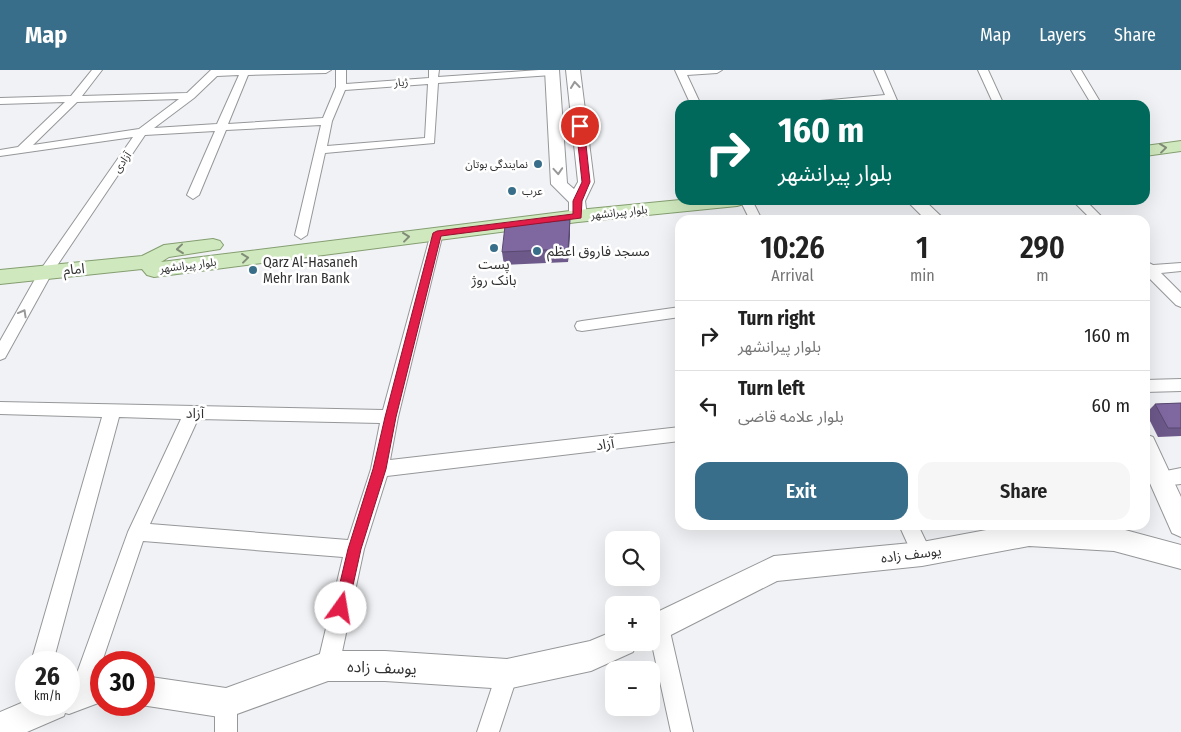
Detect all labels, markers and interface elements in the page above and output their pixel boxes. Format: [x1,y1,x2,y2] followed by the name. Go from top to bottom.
[25,21,67,49] text: Map
[980,24,1011,46] text: Map
[1039,24,1086,46] text: Layers
[1114,24,1156,46] text: Share
[392,75,409,90] street label: ژیار
[570,80,581,88] one-way arrow
[559,105,601,147] pin
[778,109,864,151] text: 160 m
[566,112,594,140] icon: arrive
[695,120,760,185] icon: right
[1159,143,1167,154] one-way arrow
[111,149,135,175] street label: آزادی
[465,158,528,171] place label: نمایندگی بوتان
[532,158,544,170] marker: نمایندگی بوتان
[778,160,892,187] text: بلوار پیرانشهر
[553,167,564,175] one-way arrow
[506,185,518,197] marker: عرب
[522,185,543,198] place label: عرب
[589,203,648,223] street label: بلوار پیرانشهر
[760,230,825,266] text: 10:26
[916,230,929,266] text: 1
[1020,230,1065,266] text: 290
[401,233,410,243] one-way arrow
[488,242,500,254] marker: پست بانک روژ
[175,243,183,254] one-way arrow
[547,243,650,262] place label: مسجد فاروق اعظم
[531,245,543,257] marker: مسجد فاروق اعظم
[241,253,249,264] one-way arrow
[263,254,358,287] place label: Qarz Al-Hasaneh Mehr Iran Bank
[158,256,217,277] street label: بلوار پیرانشهر
[470,256,517,289] place label: پست بانک روژ
[63,260,86,281] street label: امام
[247,264,259,276] marker: Qarz Al-Hasaneh Mehr Iran Bank
[771,266,814,285] text: Arrival
[910,266,935,285] text: min
[1036,266,1049,285] text: m
[738,307,815,330] text: Turn right
[17,309,27,318] one-way arrow
[695,322,723,350] icon: right
[1084,324,1130,347] text: 160 m
[738,337,821,356] text: بلوار پیرانشهر
[738,377,805,400] text: Turn left
[695,392,723,420] icon: left
[1092,394,1130,417] text: 60 m
[186,405,205,422] street label: آزاد
[738,407,844,426] text: بلوار علامه قاضی
[595,435,616,454] street label: آزاد
[695,462,908,520] button: Exit
[918,462,1130,520] button: Share
[605,531,660,716] map controls
[605,531,660,586] button: search
[880,542,942,567] street label: یوسف زاده
[314,581,366,633] position arrow
[605,596,660,651] button: +
[90,651,155,716] speed limit sign: 30
[347,657,417,678] street label: یوسف زاده
[605,661,660,716] button: −
[35,662,60,692] text: 26
[34,689,61,703] text: km/h

